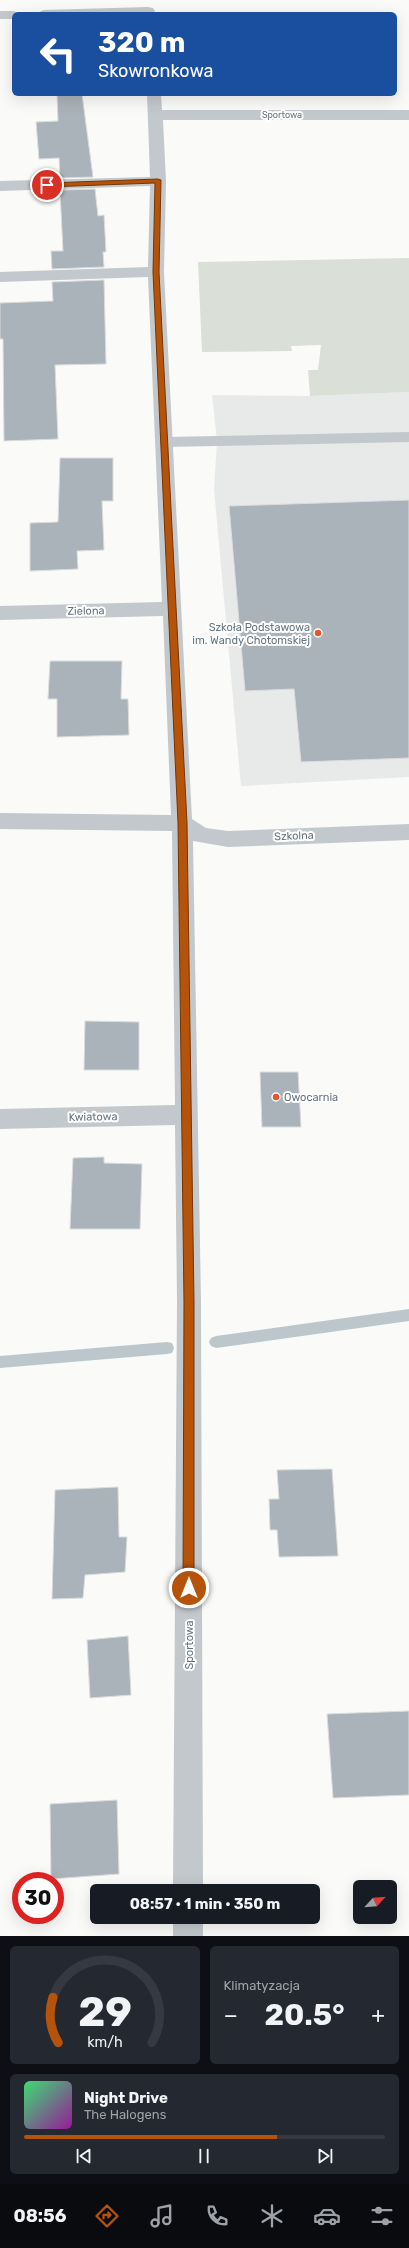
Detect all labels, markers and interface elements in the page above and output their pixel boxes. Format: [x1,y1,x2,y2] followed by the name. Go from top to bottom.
[98,26,185,59] text: 320 m
[32,28,84,80] icon: left
[98,60,214,82] text: Skowronkowa
[262,110,302,120] street label: Sportowa
[30,168,64,202] pin
[36,174,58,196] icon: arrive
[67,604,105,618] street label: Zielona
[192,621,310,647] place label: Szkoła Podstawowa im. Wandy Chotomskiej
[313,628,323,638] marker: Szkoła Podstawowa im. Wandy Chotomskiej
[274,829,314,843] street label: Szkolna
[284,1091,338,1104] place label: Owocarnia
[271,1092,281,1102] marker: Owocarnia
[68,1110,118,1124] street label: Kwiatowa
[168,1567,210,1609] position arrow
[183,1620,196,1670] street label: Sportowa
[12,1872,64,1924] speed limit sign: 30
[353,1880,397,1924] north arrow
[353,1880,397,1924] map controls
[130,1895,280,1913] text: 08:57 · 1 min · 350 m
[224,1978,300,1993] text: Klimatyzacja
[78,1987,132,2036] text: 29
[265,1997,345,2033] text: 20.5°
[224,2002,238,2029] text: −
[371,2002,385,2029] text: +
[87,2034,123,2051] text: km/h
[84,2089,168,2107] text: Night Drive
[84,2107,166,2122] text: The Halogens
[73,2145,95,2167] icon: previous
[193,2145,215,2167] icon: pause
[314,2145,336,2167] icon: next
[93,2202,121,2230] icon: directions
[148,2202,176,2230] icon: music
[203,2202,231,2230] icon: phone
[258,2202,286,2230] icon: climate
[313,2202,341,2230] icon: car
[368,2202,396,2230] icon: filters
[13,2205,66,2227] text: 08:56

